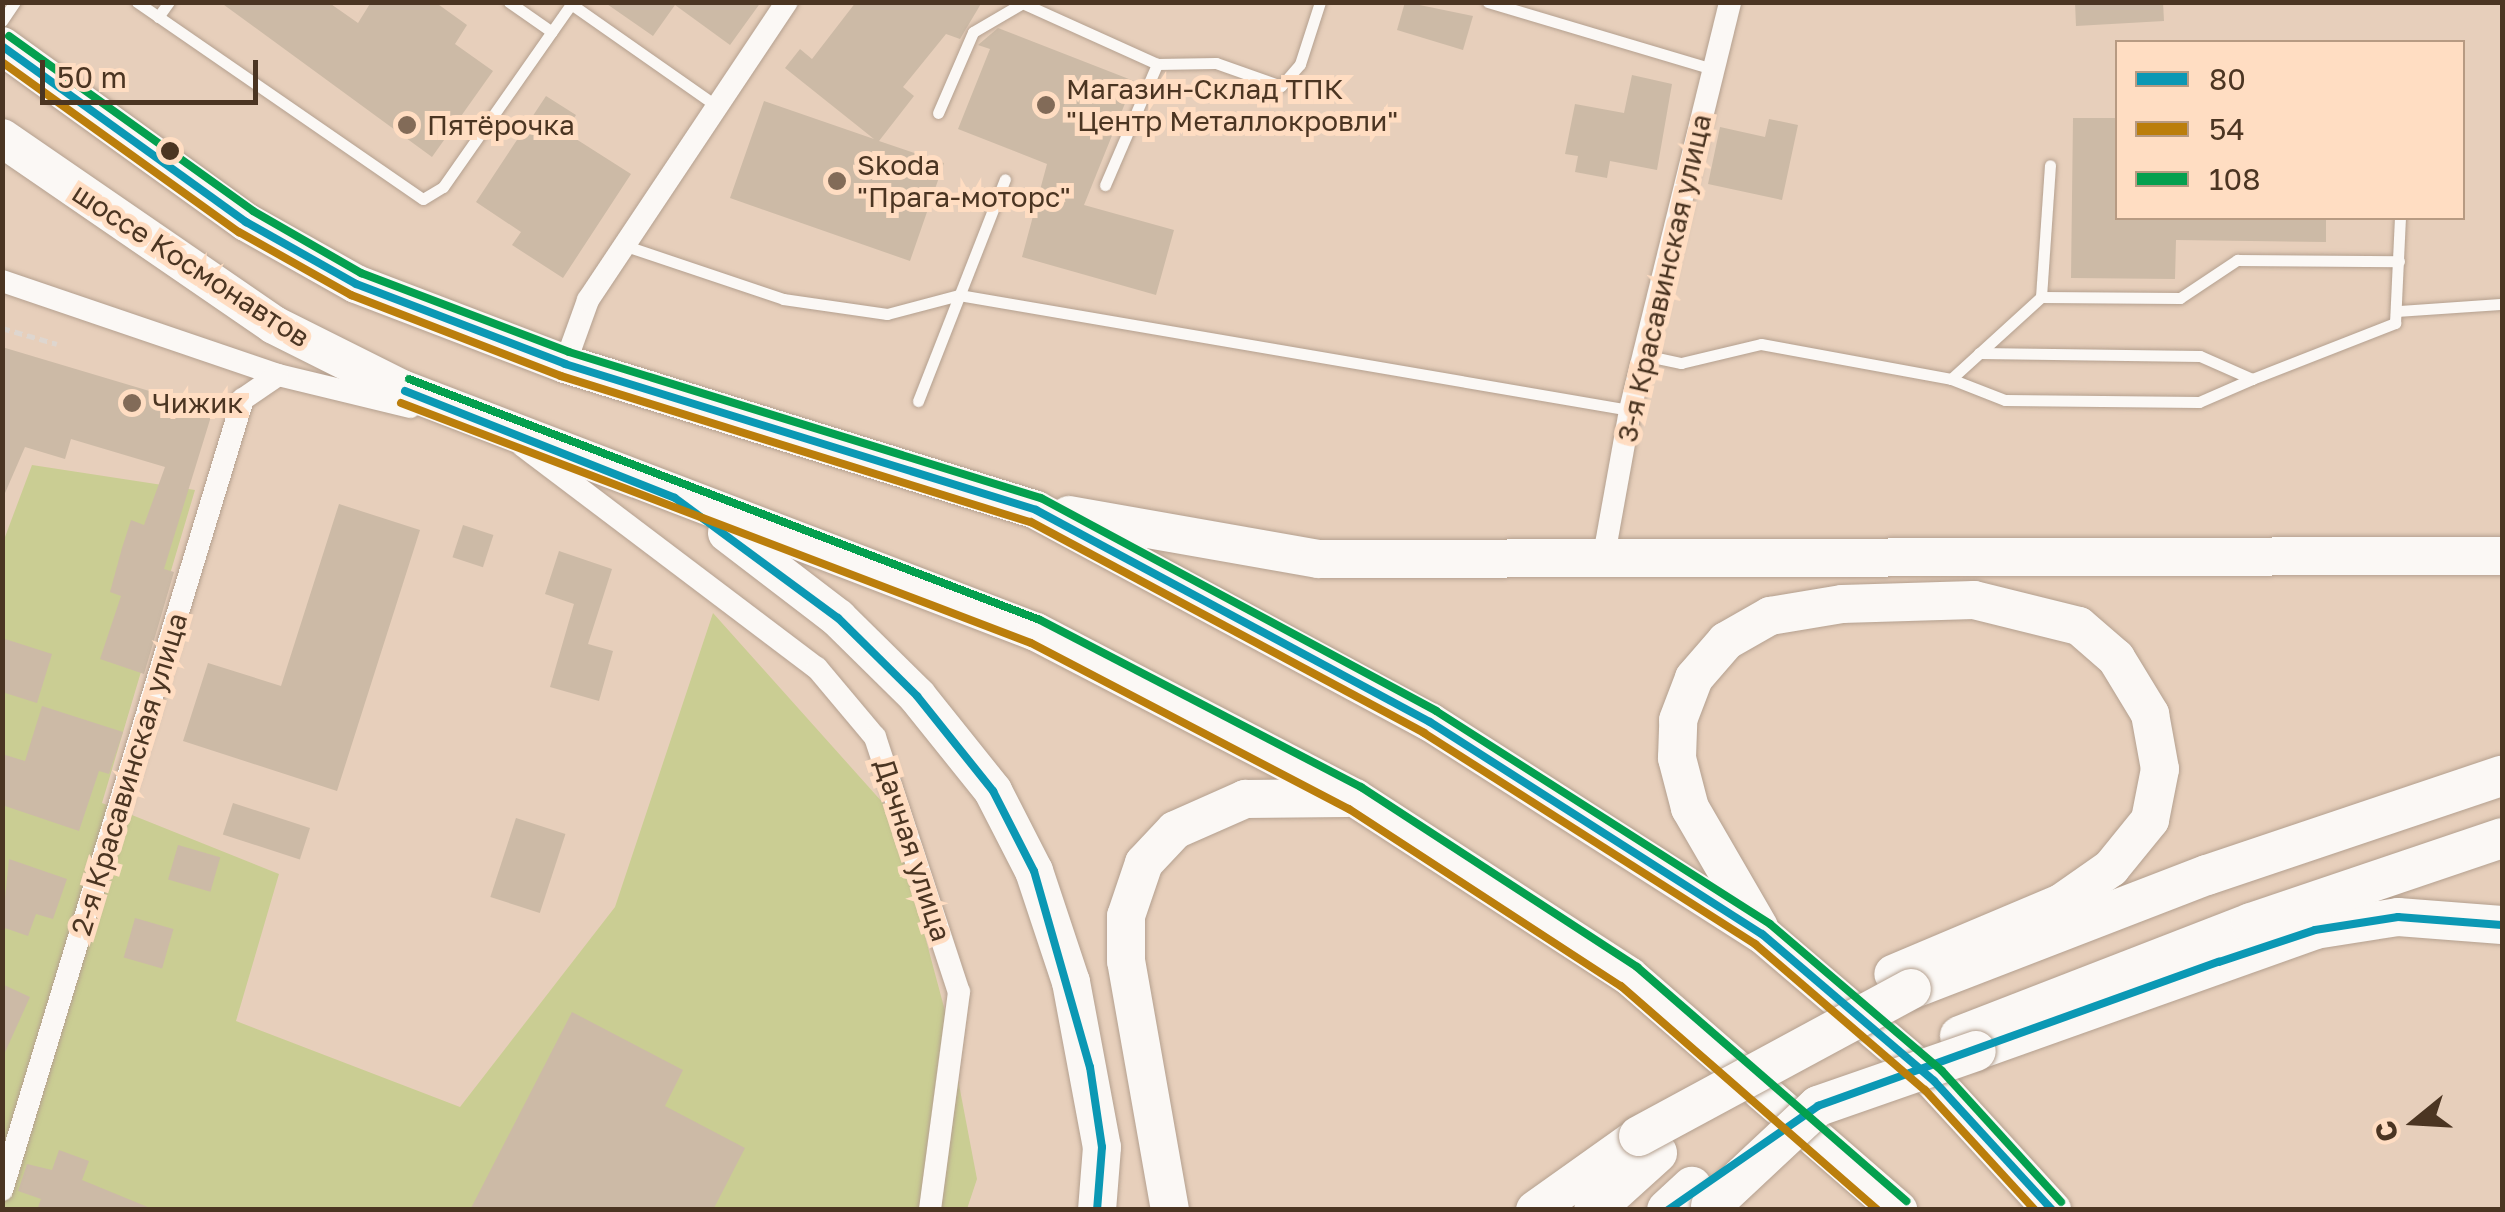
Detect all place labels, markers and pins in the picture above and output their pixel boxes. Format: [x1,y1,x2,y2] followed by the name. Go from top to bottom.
[1066,72,1398,138] place label: Магазин-Склад ТПК "Центр Металлокровли"
[1035,94,1057,116] marker: Магазин-Склад ТПК "Центр Металлокровли"
[427,108,575,142] place label: Пятёрочка
[396,114,418,136] marker: Пятёрочка
[160,141,180,161] unlabelled marker
[857,148,1071,214] place label: Skoda "Прага-моторс"
[826,170,848,192] marker: Skoda "Прага-моторс"
[152,386,243,420] place label: Чижик
[121,392,143,414] marker: Чижик

